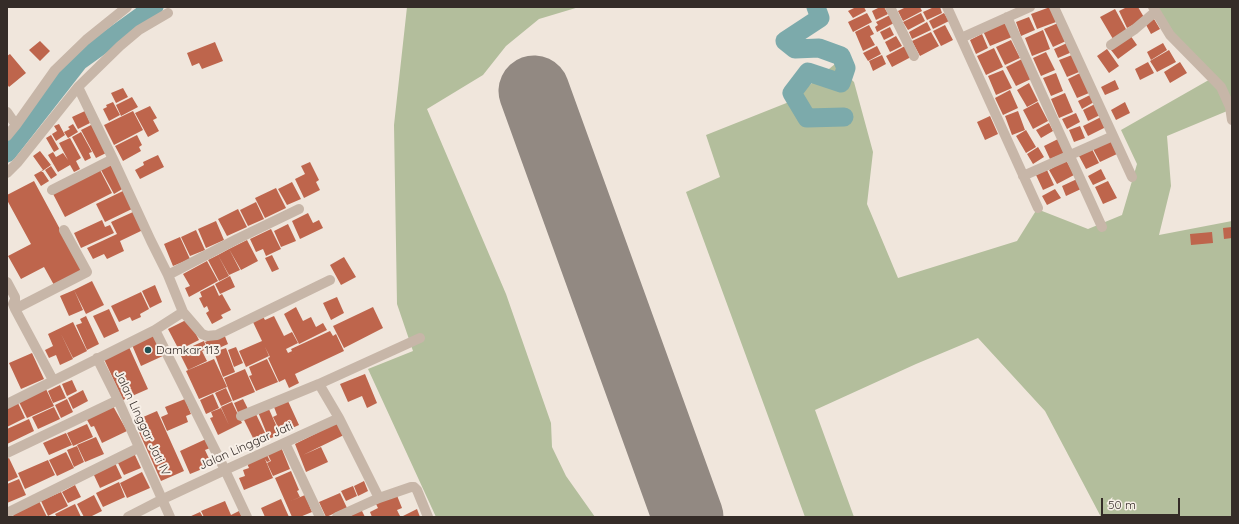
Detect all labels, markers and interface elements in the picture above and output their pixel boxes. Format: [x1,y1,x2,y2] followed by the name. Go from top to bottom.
[156,343,220,357] place label: Damkar 113
[143,345,153,355] marker: Damkar 113
[111,368,173,478] street label: Jalan Linggar Jati IV
[197,419,295,473] street label: Jalan Linggar Jati
[1103,490,1182,516] scale bar
[1108,497,1136,512] text: 50 m

